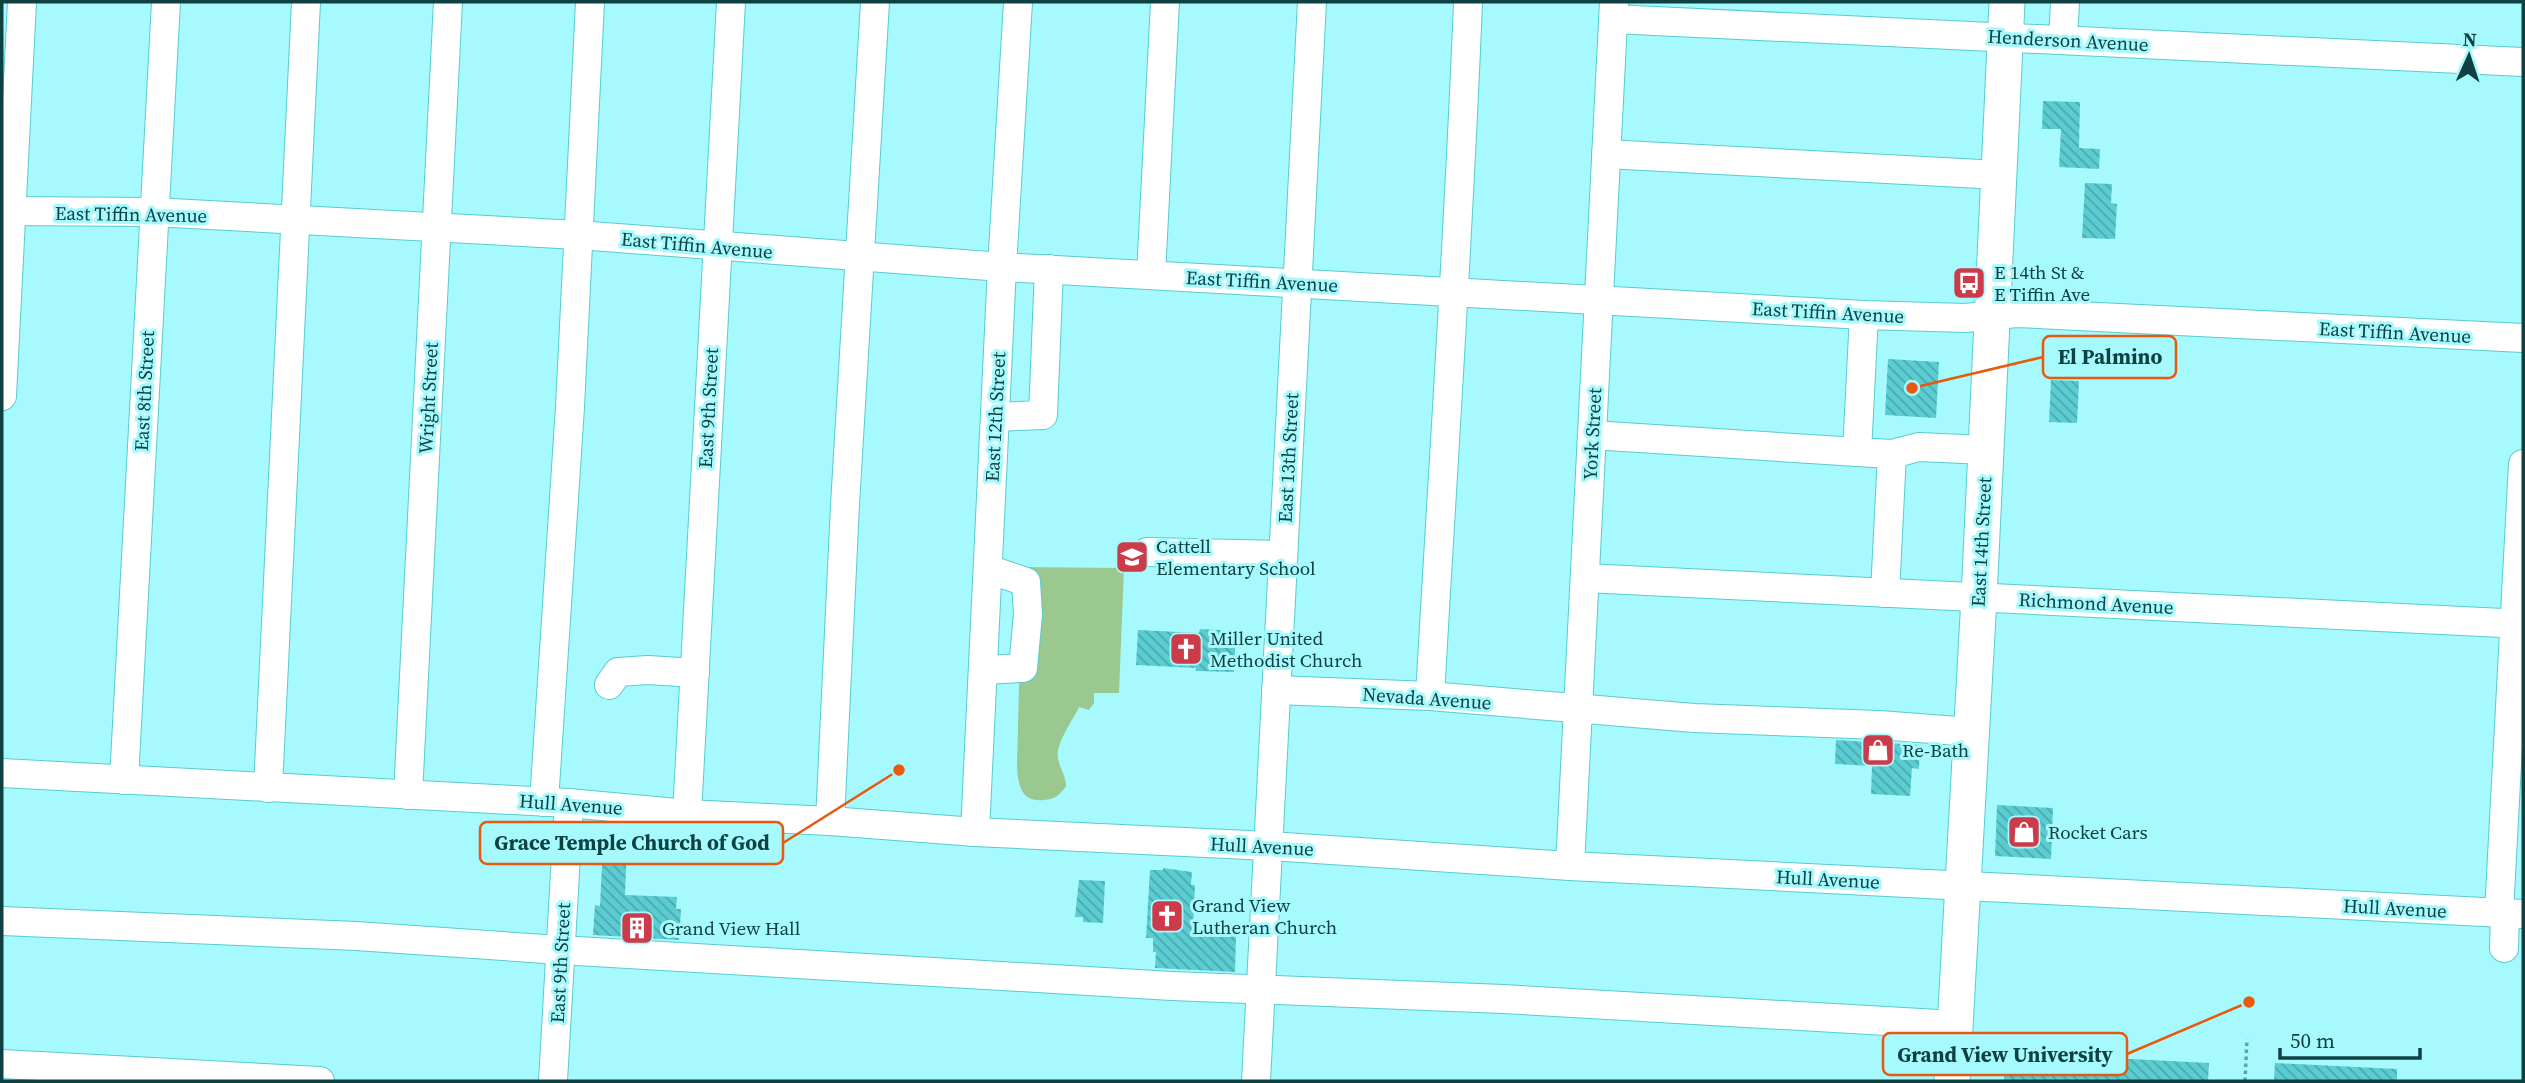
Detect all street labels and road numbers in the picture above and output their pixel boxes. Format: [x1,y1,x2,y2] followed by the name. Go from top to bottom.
[1987,23,2149,57] street label: Henderson Avenue
[55,200,207,228] street label: East Tiffin Avenue
[620,225,774,265] street label: East Tiffin Avenue
[1185,264,1339,298] street label: East Tiffin Avenue
[1751,295,1905,329] street label: East Tiffin Avenue
[2318,315,2472,349] street label: East Tiffin Avenue
[128,329,160,452] street label: East 8th Street
[412,341,444,454] street label: Wright Street
[692,346,724,469] street label: East 9th Street
[979,351,1011,483] street label: East 12th Street
[1577,386,1607,481] street label: York Street
[1272,392,1304,524] street label: East 13th Street
[1965,476,1997,608] street label: East 14th Street
[2018,586,2174,620] street label: Richmond Avenue
[1362,681,1492,715] street label: Nevada Avenue
[518,787,624,821] street label: Hull Avenue
[1210,830,1314,862] street label: Hull Avenue
[1776,863,1880,895] street label: Hull Avenue
[2343,892,2447,924] street label: Hull Avenue
[544,901,576,1024] street label: East 9th Street

